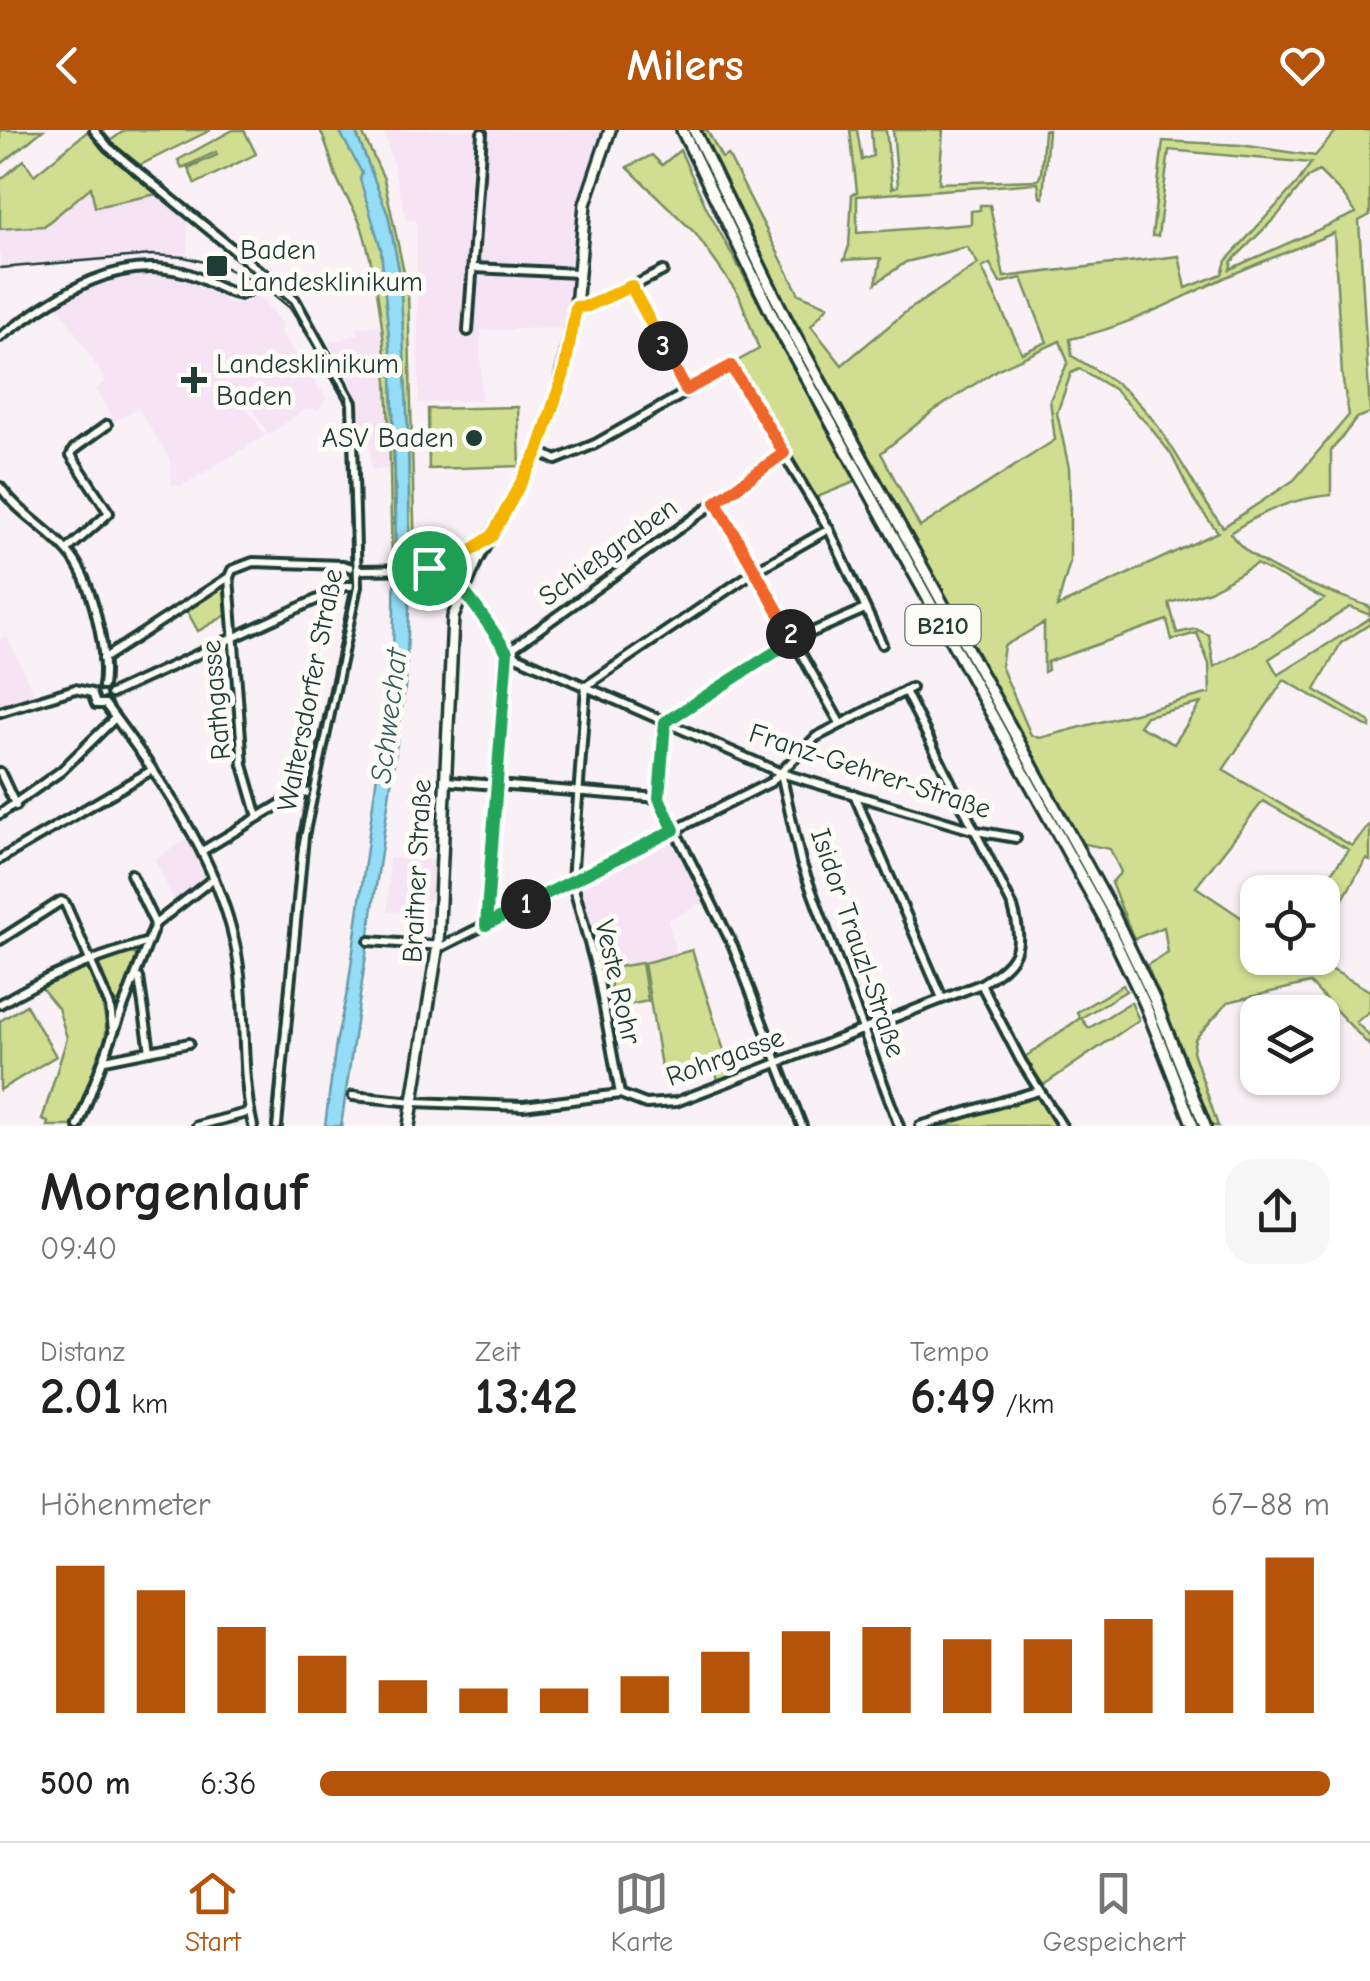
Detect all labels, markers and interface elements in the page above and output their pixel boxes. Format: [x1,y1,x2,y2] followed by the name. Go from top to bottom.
[40,38,95,93] icon: back
[1275,38,1330,93] icon: heart
[626,39,744,91] text: Milers
[240,234,423,298] place label: Baden Landesklinikum
[204,253,230,279] marker: Baden Landesklinikum
[638,321,688,371] pin: 3
[656,330,670,362] text: 3
[216,348,399,412] place label: Landesklinikum Baden
[181,367,207,393] marker: Landesklinikum Baden
[322,422,454,454] place label: ASV Baden
[463,427,485,449] marker: ASV Baden
[532,491,684,613] street label: Schießgraben
[387,526,472,611] pin
[402,541,457,596] icon: arrive
[271,566,349,814] street label: Waltersdorfer Straße
[906,605,980,645] road number: B210
[766,609,816,659] pin: 2
[784,618,798,650] text: 2
[195,639,237,761] street label: Rathgasse
[363,644,415,785] water label: Schwechat
[745,717,995,825] street label: Franz-Gehrer-Straße
[396,778,438,964] street label: Braitner Straße
[804,824,912,1062] street label: Isidor Trauzl-Straße
[1240,875,1340,1095] map controls
[1240,875,1340,975] button: locate
[501,879,551,929] pin: 1
[520,888,532,920] text: 1
[588,917,648,1047] street label: Veste Rohr
[1240,995,1340,1095] button: layers
[662,1021,788,1093] street label: Rohrgasse
[1225,1159,1330,1264] button: share
[40,1160,307,1224] text: Morgenlauf
[40,1230,117,1267] text: 09:40
[40,1336,125,1368] text: Distanz
[475,1336,520,1368] text: Zeit
[910,1336,989,1368] text: Tempo
[40,1368,122,1426] text: 2.01
[475,1368,578,1426] text: 13:42
[910,1368,996,1426] text: 6:49
[122,1388,168,1420] text: km
[996,1388,1054,1420] text: /km
[40,1486,210,1523] text: Höhenmeter
[1211,1486,1330,1523] text: 67–88 m
[40,1765,130,1802] text: 500 m
[200,1765,257,1802] text: 6:36
[185,1866,241,1958] tab: Start
[611,1866,673,1958] tab: Karte
[1043,1866,1185,1958] tab: Gespeichert

